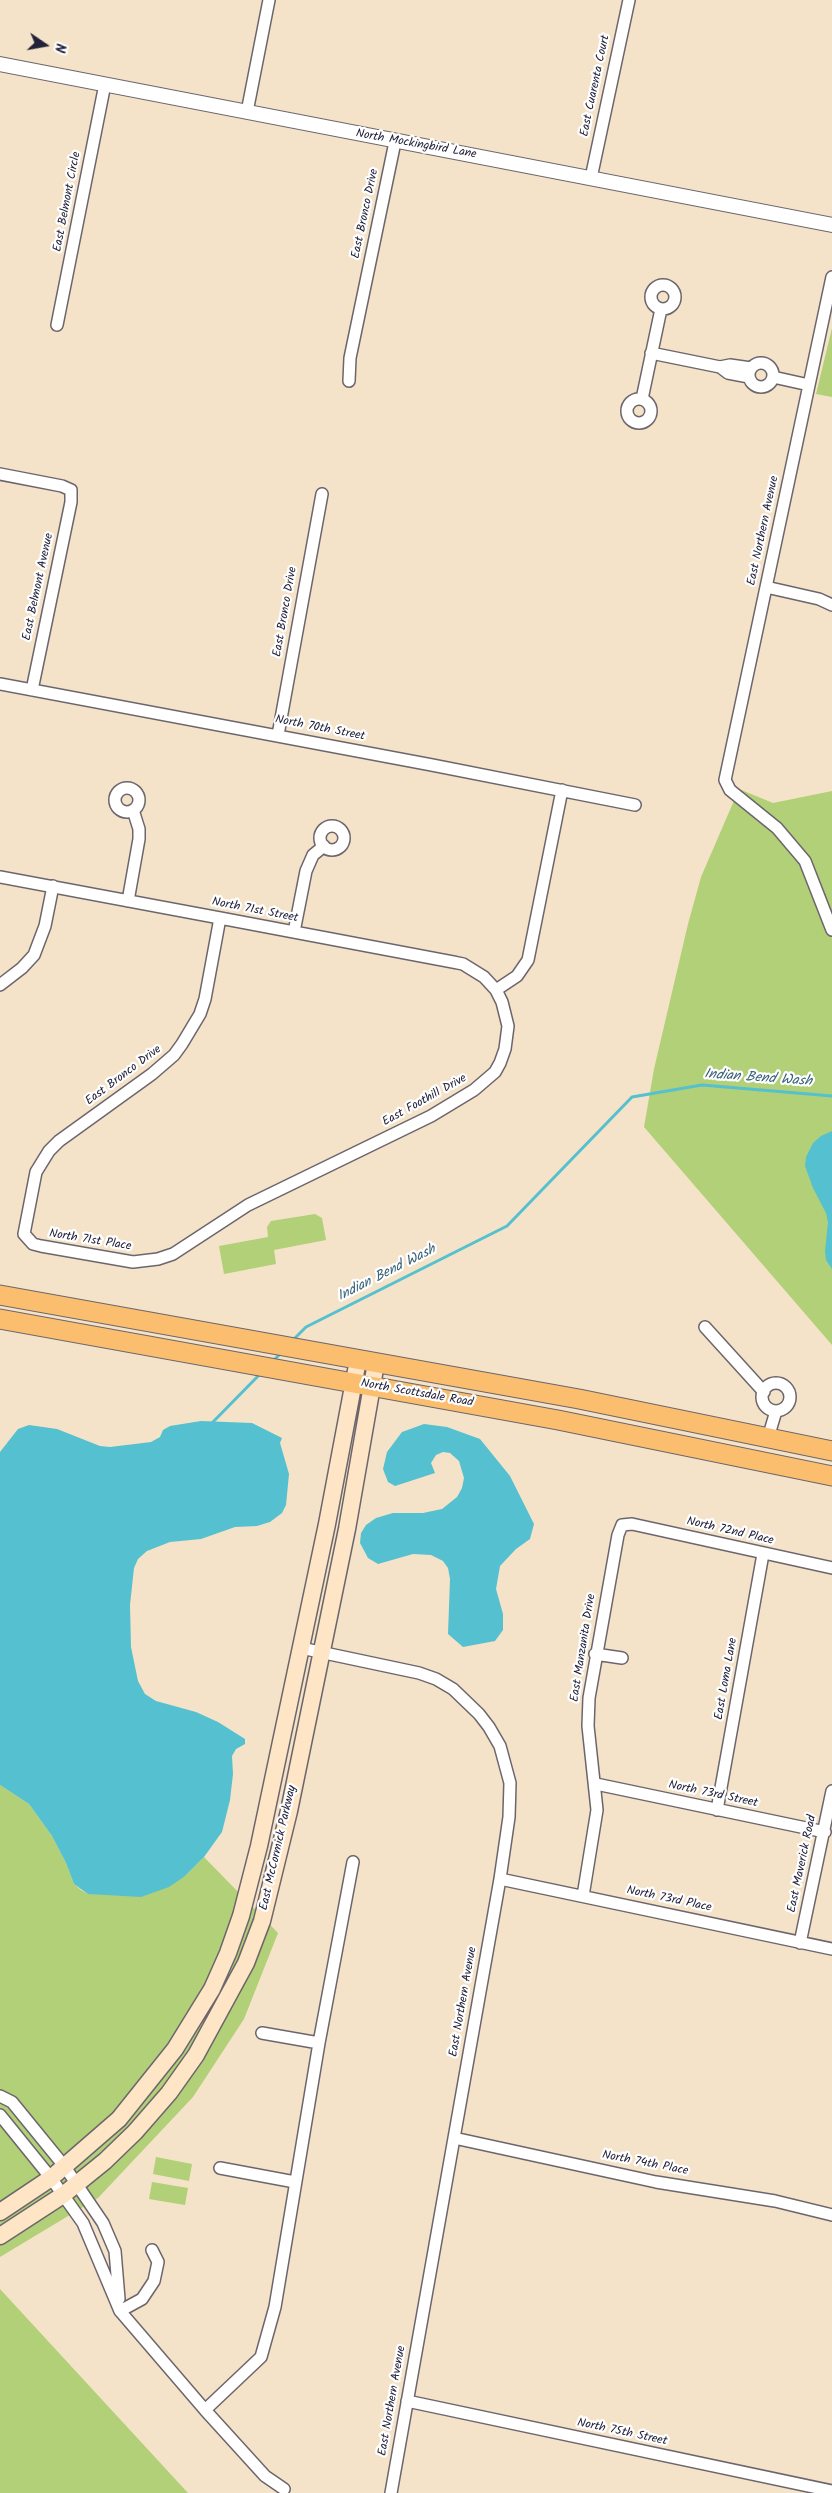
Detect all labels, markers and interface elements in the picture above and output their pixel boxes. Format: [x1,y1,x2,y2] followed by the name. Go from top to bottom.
[20,20,70,70] north arrow
[578,34,614,138] street label: East Cuarenta Court
[48,42,71,55] text: N
[355,127,477,163] street label: North Mockingbird Lane
[51,151,85,253] street label: East Belmont Circle
[349,168,383,260] street label: East Bronco Drive
[745,475,783,587] street label: East Northern Avenue
[21,532,57,642] street label: East Belmont Avenue
[271,566,301,658] street label: East Bronco Drive
[274,713,366,745] street label: North 70th Street
[211,896,299,926] street label: North 71st Street
[83,1043,165,1109] street label: East Bronco Drive
[704,1067,812,1091] water label: Indian Bend Wash
[380,1072,470,1130] street label: East Foothill Drive
[48,1227,132,1255] street label: North 71st Place
[335,1242,439,1306] water label: Indian Bend Wash
[360,1377,474,1411] street label: North Scottsdale Road
[685,1515,775,1549] street label: North 72nd Place
[568,1593,600,1703] street label: East Manzanita Drive
[713,1637,741,1721] street label: East Loma Lane
[667,1778,759,1812] street label: North 73rd Street
[258,1784,300,1912] street label: East McCormick Parkway
[786,1814,820,1914] street label: East Maverick Road
[625,1884,713,1916] street label: North 73rd Place
[447,1946,481,2058] street label: East Northern Avenue
[601,2149,689,2179] street label: North 74th Place
[376,2345,410,2457] street label: East Northern Avenue
[576,2416,668,2450] street label: North 75th Street

